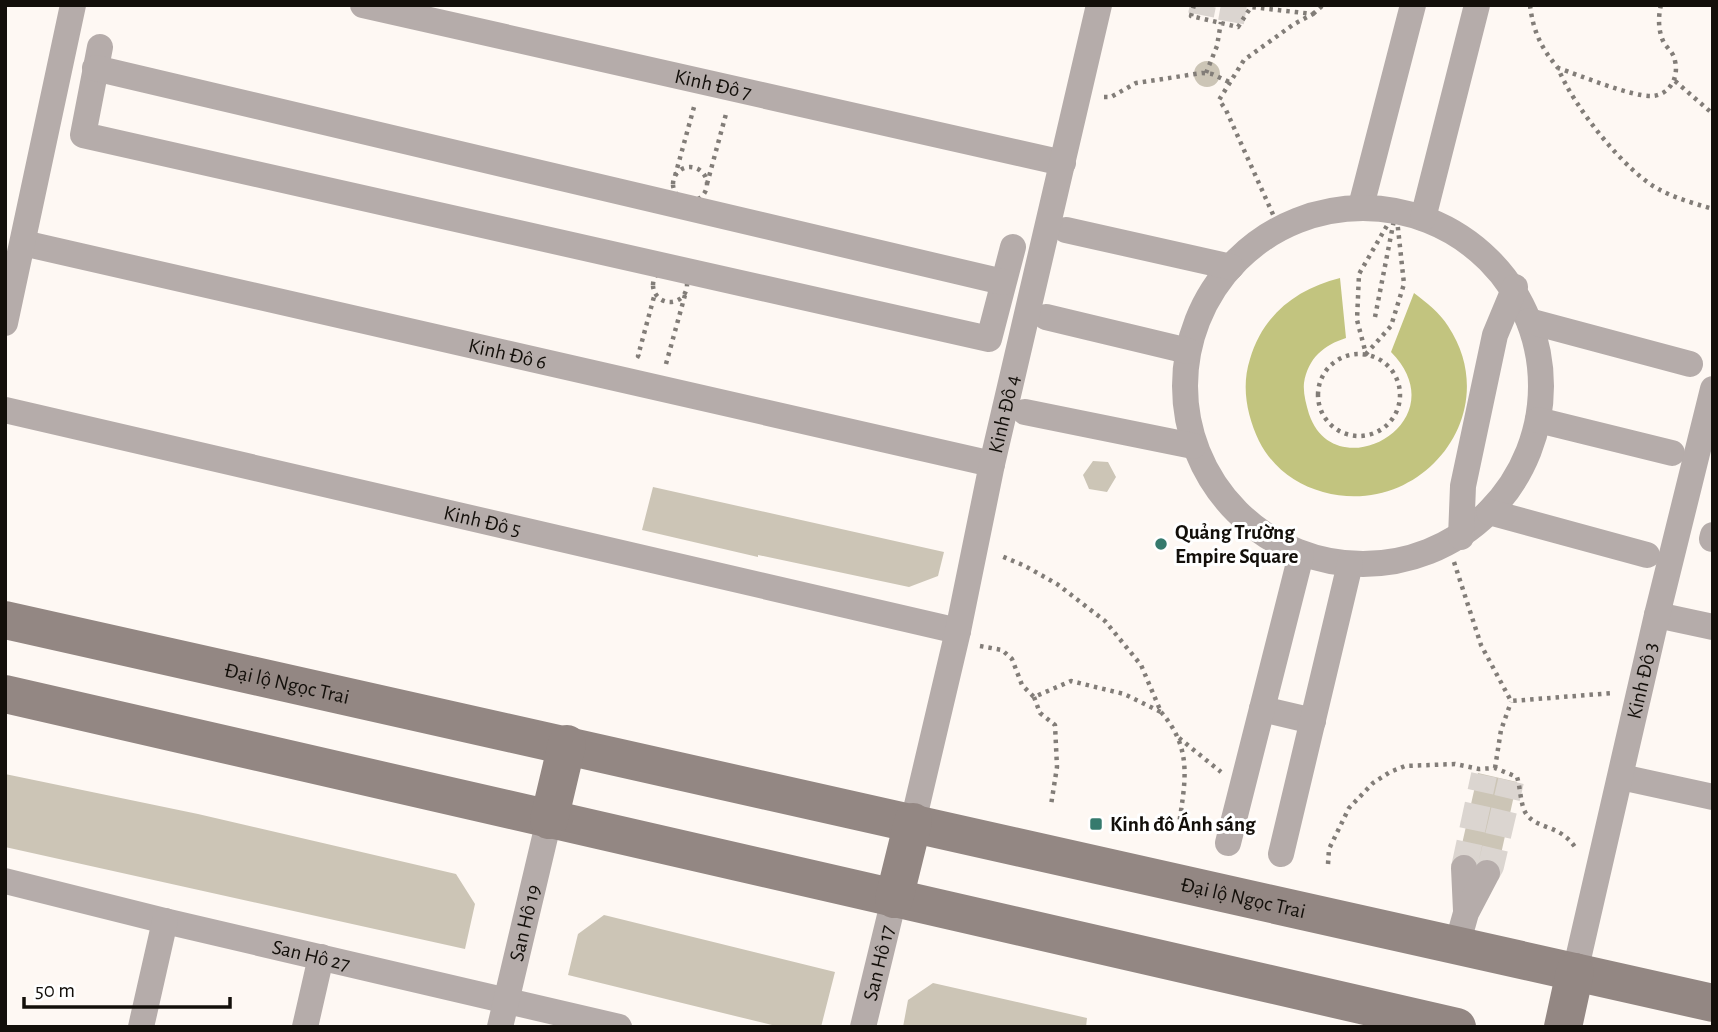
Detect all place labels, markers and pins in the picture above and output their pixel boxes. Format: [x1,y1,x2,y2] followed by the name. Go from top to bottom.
[1175,522,1298,567] place label: Quảng Trường Empire Square
[1153,536,1169,552] marker: Quảng Trường Empire Square
[1110,811,1256,835] place label: Kinh đô Ánh sáng
[1088,816,1104,832] marker: Kinh đô Ánh sáng

